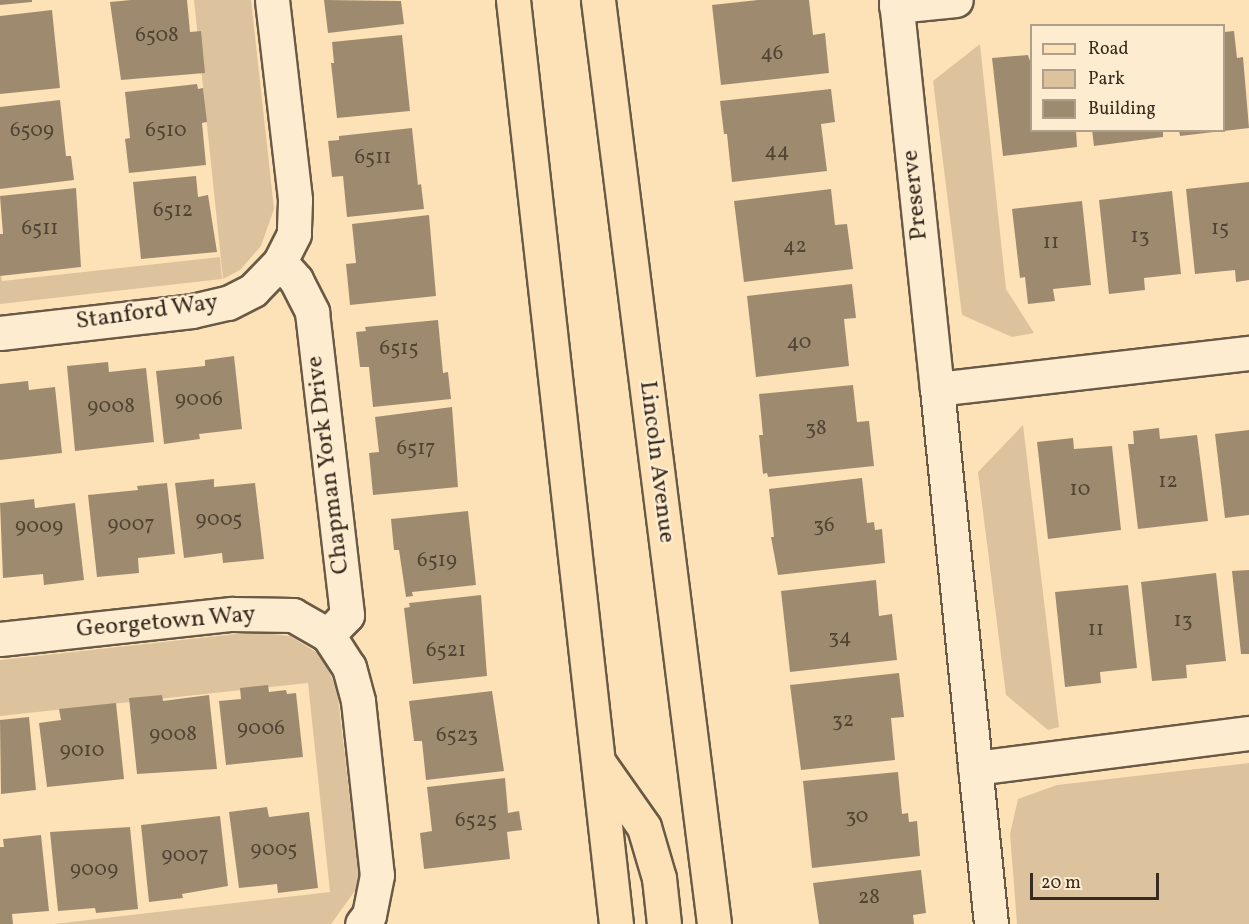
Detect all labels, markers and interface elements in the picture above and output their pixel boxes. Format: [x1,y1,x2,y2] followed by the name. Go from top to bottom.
[135,23,179,49] house number: 6508
[1030,24,1225,132] legend
[1088,37,1129,62] text: Road
[761,41,783,67] house number: 46
[1088,67,1125,92] text: Park
[1088,97,1156,122] text: Building
[10,118,54,144] house number: 6509
[145,118,187,144] house number: 6510
[764,139,790,165] house number: 44
[354,145,392,171] house number: 6511
[897,148,935,242] street label: Preserve
[153,198,193,224] house number: 6512
[21,216,59,242] house number: 6511
[1211,216,1229,242] house number: 15
[1131,224,1149,250] house number: 13
[1043,230,1059,256] house number: 11
[783,234,807,260] house number: 42
[74,289,220,337] street label: Stanford Way
[787,330,811,356] house number: 40
[380,336,418,362] house number: 6515
[301,354,357,576] street label: Chapman York Drive
[632,379,680,545] street label: Lincoln Avenue
[175,387,223,413] house number: 9006
[87,394,135,420] house number: 9008
[805,416,827,442] house number: 38
[396,436,436,462] house number: 6517
[1158,469,1178,495] house number: 12
[1070,477,1090,503] house number: 10
[196,507,242,533] house number: 9005
[107,512,155,538] house number: 9007
[813,513,835,539] house number: 36
[15,514,63,540] house number: 9009
[417,548,457,574] house number: 6519
[75,601,257,645] street label: Georgetown Way
[1174,608,1192,634] house number: 13
[1088,617,1104,643] house number: 11
[828,625,852,651] house number: 34
[426,638,466,664] house number: 6521
[832,708,854,734] house number: 32
[237,716,285,742] house number: 9006
[149,722,197,748] house number: 9008
[436,723,478,749] house number: 6523
[60,738,104,764] house number: 9010
[846,804,868,830] house number: 30
[455,808,497,834] house number: 6525
[251,837,297,863] house number: 9005
[161,843,209,869] house number: 9007
[70,857,118,883] house number: 9009
[1033,861,1162,899] scale bar
[1041,871,1081,896] text: 20 m
[858,885,880,911] house number: 28

